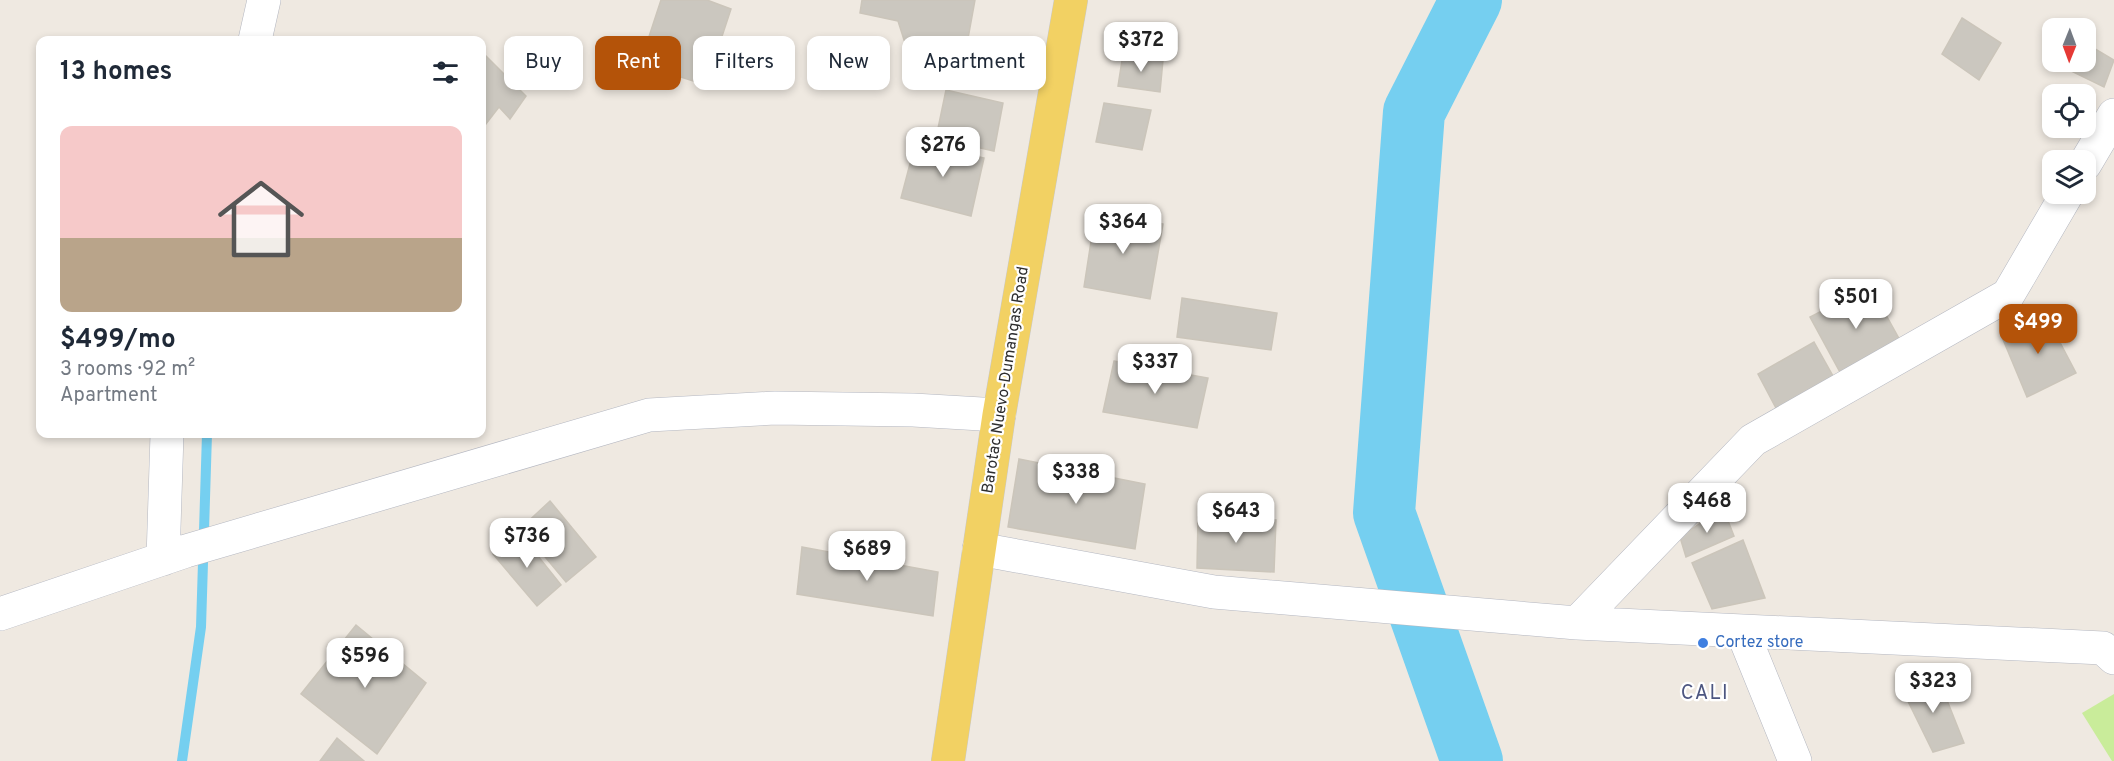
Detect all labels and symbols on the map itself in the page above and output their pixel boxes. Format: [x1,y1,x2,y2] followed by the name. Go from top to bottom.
[2042,18,2096,72] north arrow
[1105,22,1177,73] pin: $372
[907,127,979,178] pin: $276
[1087,204,1159,255] pin: $364
[978,265,1034,495] street label: Barotac Nuevo-Dumangas Road
[1820,279,1892,330] pin: $501
[2002,304,2074,355] pin: $499
[1119,344,1191,395] pin: $337
[1040,454,1112,505] pin: $338
[1671,483,1743,534] pin: $468
[1200,493,1272,544] pin: $643
[491,518,563,569] pin: $736
[831,531,903,582] pin: $689
[1715,633,1803,653] place label: Cortez store
[1696,636,1710,650] marker: Cortez store
[329,638,401,689] pin: $596
[1897,663,1969,714] pin: $323
[1681,681,1729,707] district label: CALI

